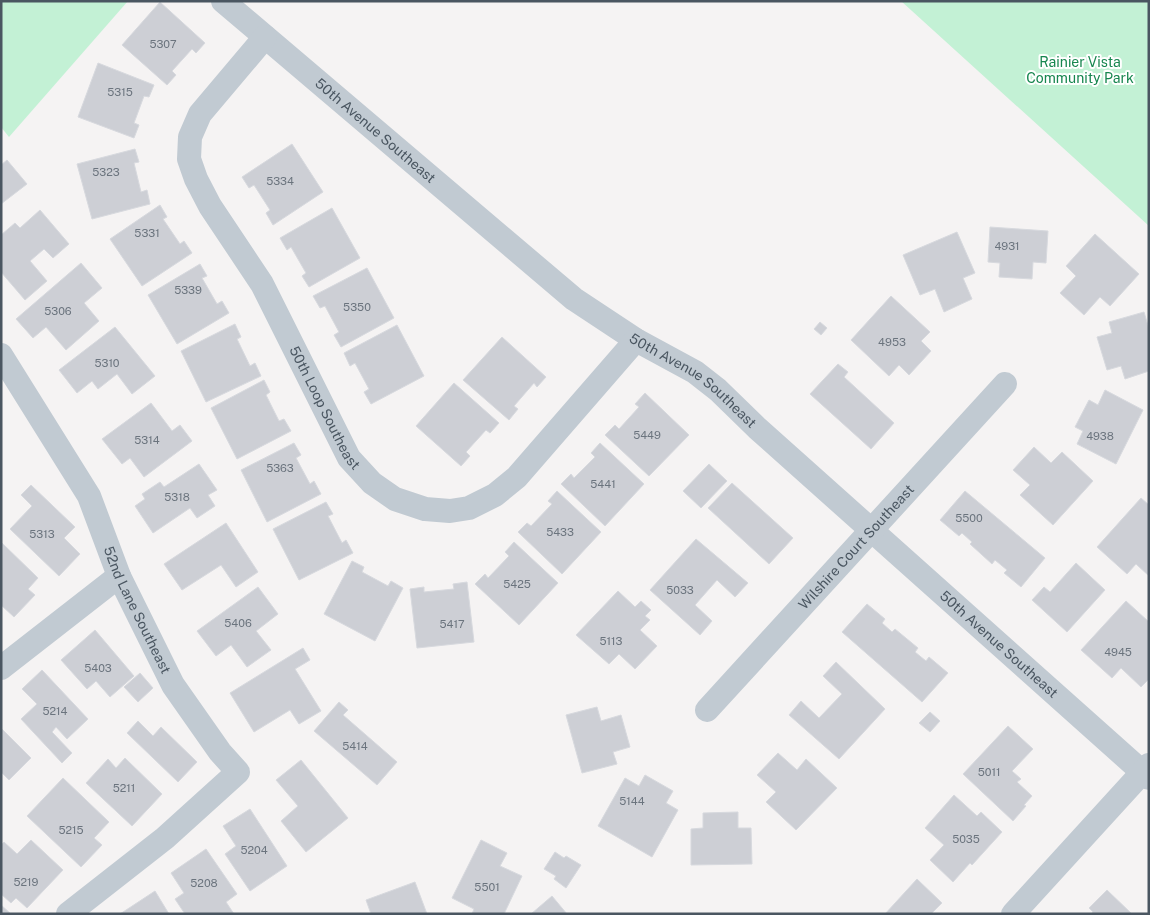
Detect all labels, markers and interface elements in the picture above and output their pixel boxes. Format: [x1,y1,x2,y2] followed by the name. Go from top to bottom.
[149,38,177,50] house number: 5307
[1026,54,1134,86] park label: Rainier Vista Community Park
[312,75,439,186] street label: 50th Avenue Southeast
[107,86,133,98] house number: 5315
[92,166,120,178] house number: 5323
[266,175,294,187] house number: 5334
[134,227,160,239] house number: 5331
[994,240,1020,252] house number: 4931
[174,284,202,296] house number: 5339
[343,301,371,313] house number: 5350
[44,305,72,317] house number: 5306
[626,330,760,431] street label: 50th Avenue Southeast
[878,336,906,348] house number: 4953
[286,343,363,473] street label: 50th Loop Southeast
[94,357,120,369] house number: 5310
[633,429,661,441] house number: 5449
[1086,430,1114,442] house number: 4938
[134,434,160,446] house number: 5314
[266,462,294,474] house number: 5363
[590,478,616,490] house number: 5441
[795,481,917,612] street label: Wilshire Court Southeast
[164,491,190,503] house number: 5318
[955,512,983,524] house number: 5500
[546,526,574,538] house number: 5433
[29,528,55,540] house number: 5313
[101,544,174,676] street label: 52nd Lane Southeast
[503,578,531,590] house number: 5425
[666,584,694,596] house number: 5033
[937,587,1061,701] street label: 50th Avenue Southeast
[224,617,252,629] house number: 5406
[439,618,465,630] house number: 5417
[600,635,623,647] house number: 5113
[1104,646,1132,658] house number: 4945
[84,662,112,674] house number: 5403
[43,705,68,717] house number: 5214
[342,740,368,752] house number: 5414
[978,766,1000,778] house number: 5011
[113,782,135,794] house number: 5211
[619,795,645,807] house number: 5144
[58,824,84,836] house number: 5215
[952,833,980,845] house number: 5035
[240,844,268,856] house number: 5204
[14,876,39,888] house number: 5219
[190,877,218,889] house number: 5208
[474,881,500,893] house number: 5501

